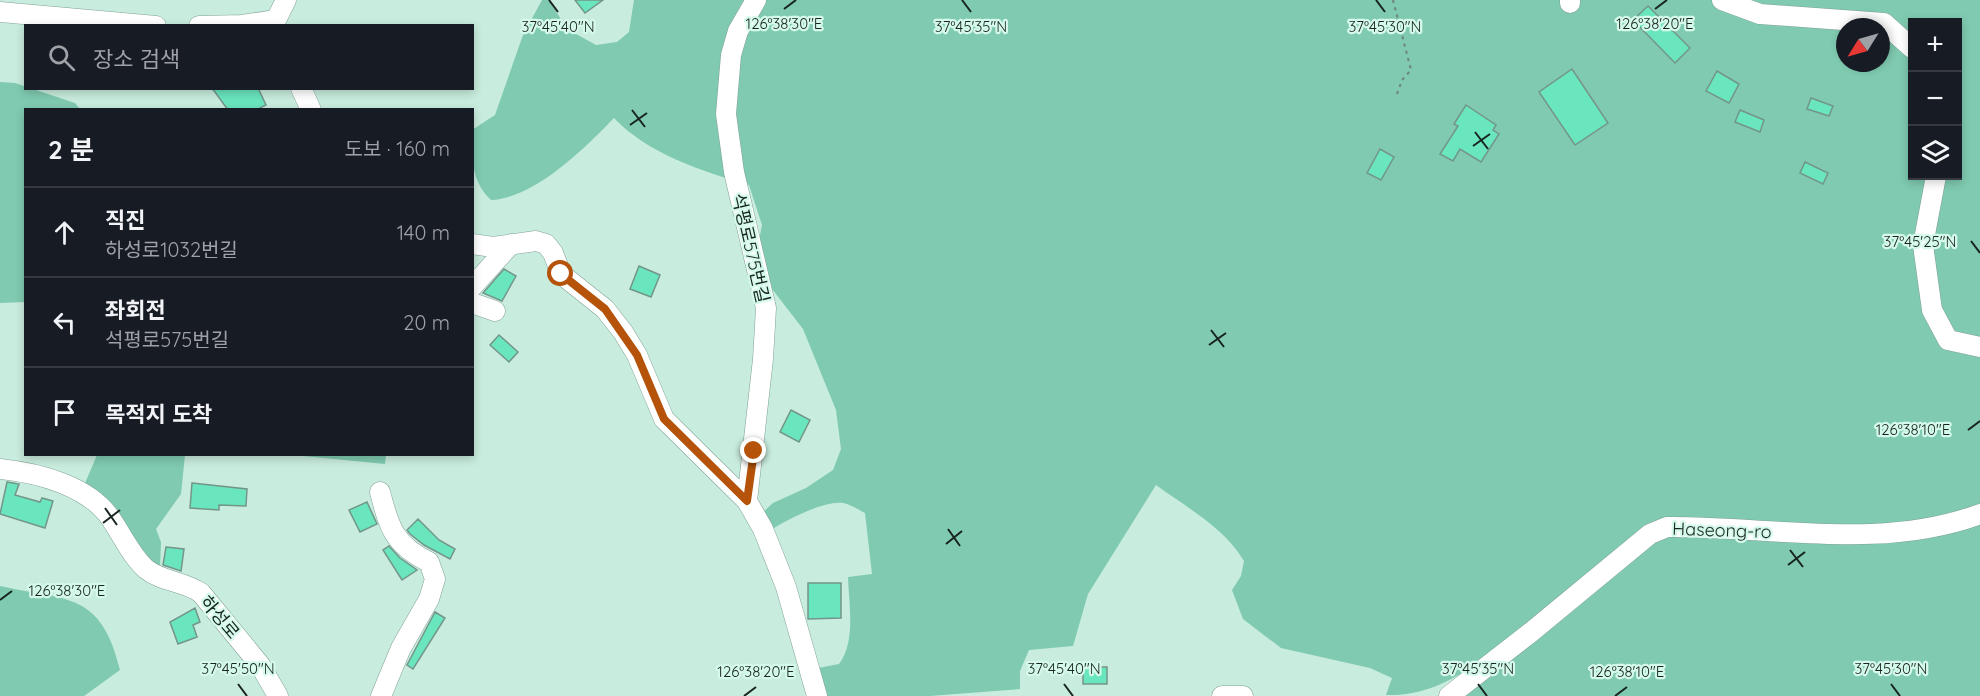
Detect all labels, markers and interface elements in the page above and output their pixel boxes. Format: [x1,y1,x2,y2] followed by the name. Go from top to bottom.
[746,14,822,33] text: 126°38'30"E
[1616,14,1694,33] text: 126°38'20"E
[521,17,595,36] text: 37°45'40"N
[935,17,1007,36] text: 37°45'35"N
[1348,17,1422,36] text: 37°45'30"N
[1836,18,1890,72] north arrow
[1908,18,1962,180] map controls
[1908,18,1962,72] button: +
[24,24,474,90] search box
[45,41,78,74] icon: search
[93,45,180,73] text: 장소 검색
[1908,72,1962,126] button: −
[1908,126,1962,180] button: layers
[48,133,94,166] text: 2 분
[345,136,450,161] text: 도보 · 160 m
[727,191,775,305] street label: 석평로575번길
[105,206,145,234] text: 직진
[48,216,81,249] icon: ahead
[397,220,450,245] text: 140 m
[1884,232,1956,251] text: 37°45'25"N
[105,237,238,262] text: 하성로1032번길
[547,260,573,286] route start
[105,296,166,324] text: 좌회전
[48,306,81,339] icon: left
[403,310,450,335] text: 20 m
[105,327,229,352] text: 석평로575번길
[48,396,81,429] icon: arrive
[105,400,212,428] text: 목적지 도착
[1876,420,1950,439] text: 126°38'10"E
[740,437,766,463] route end
[1672,517,1772,543] street label: Haseong-ro
[29,581,105,600] text: 126°38'30"E
[195,591,245,643] street label: 하성로
[201,659,275,678] text: 37°45'50"N
[1027,659,1101,678] text: 37°45'40"N
[1442,659,1514,678] text: 37°45'35"N
[1854,659,1928,678] text: 37°45'30"N
[717,662,795,681] text: 126°38'20"E
[1590,662,1664,681] text: 126°38'10"E

